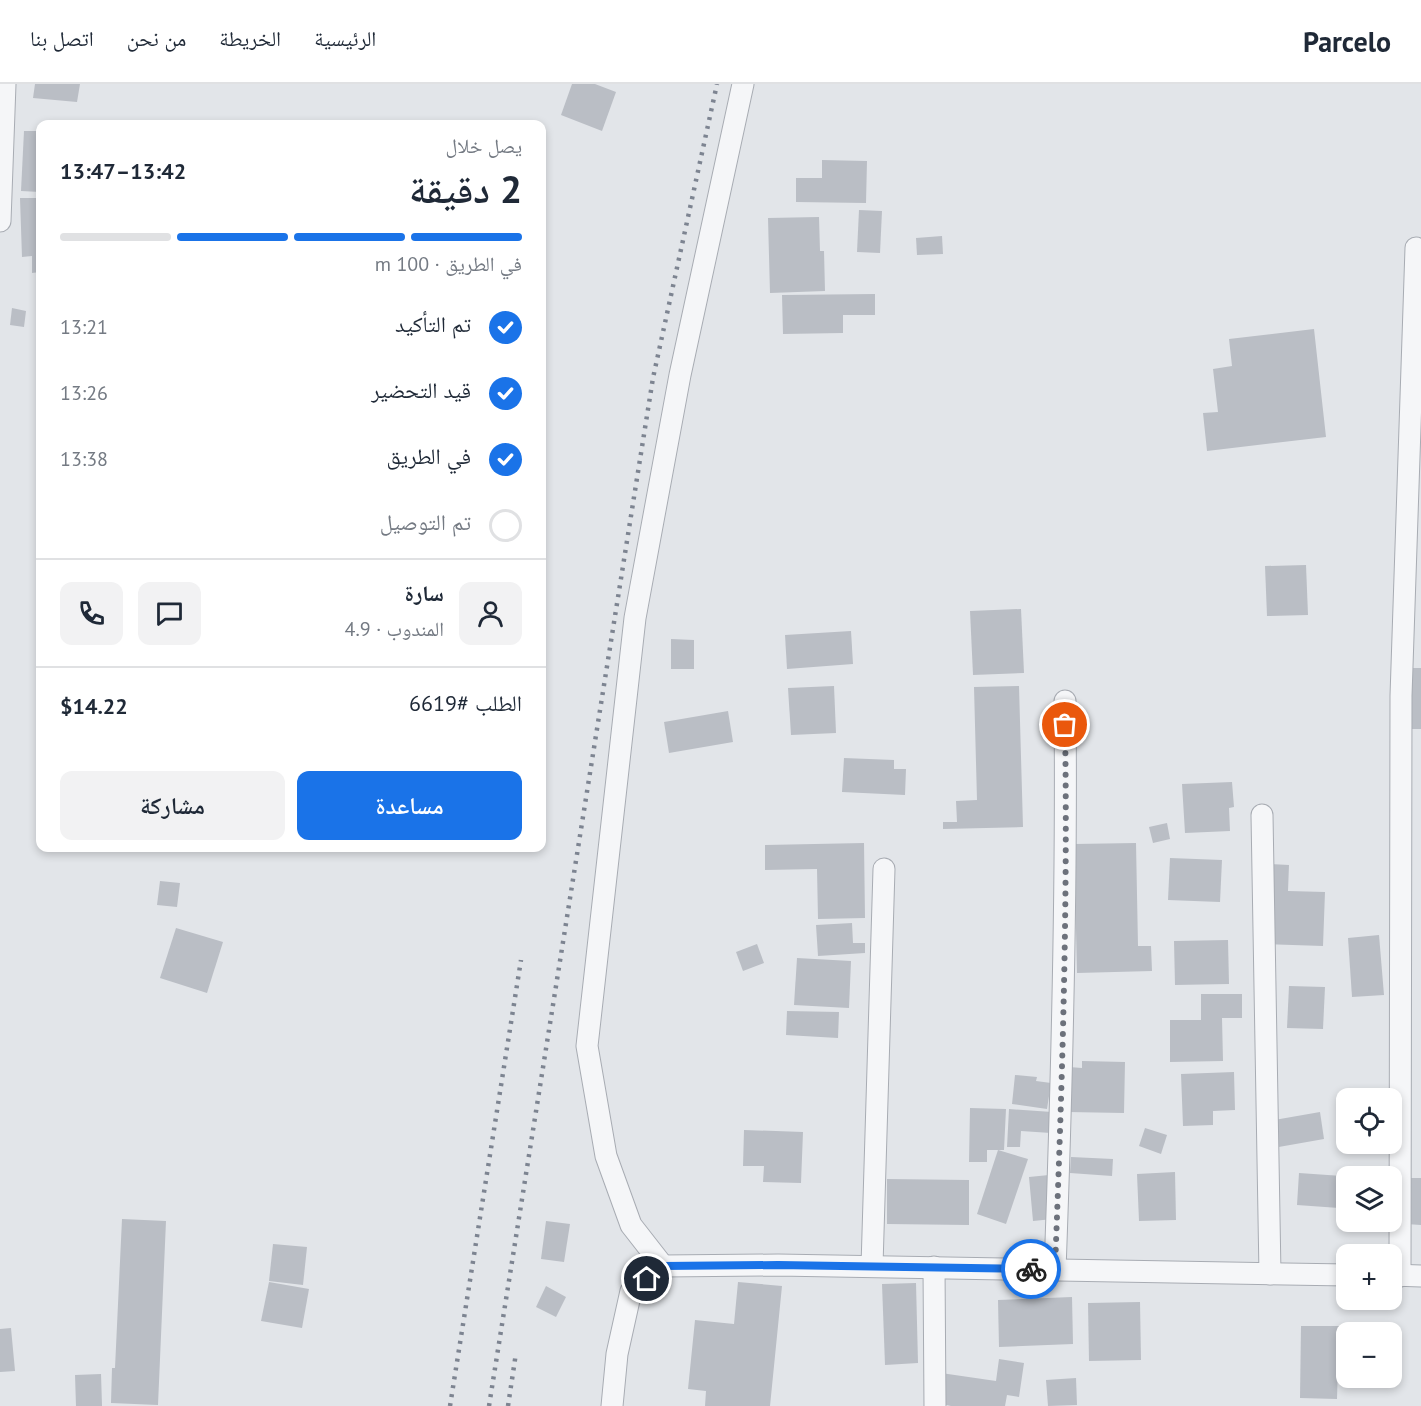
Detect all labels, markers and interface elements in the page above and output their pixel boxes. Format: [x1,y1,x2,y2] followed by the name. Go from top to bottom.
[1303,23,1391,60] text: Parcelo
[30,25,94,52] text: اتصل بنا
[127,25,186,52] text: من نحن
[219,25,281,52] text: الخريطة
[314,25,376,52] text: الرئيسية
[446,133,522,159] text: يصل خلال
[60,157,186,185] text: 13:42–13:47
[409,163,522,214] text: 2 دقيقة
[375,251,522,277] text: في الطريق · 100 m
[395,310,471,338] text: تم التأكيد
[489,311,522,344] icon: check
[60,314,108,340] text: 13:21
[371,376,471,404] text: قيد التحضير
[489,377,522,410] icon: check
[60,380,108,406] text: 13:26
[386,442,471,470] text: في الطريق
[489,443,522,476] icon: check
[60,446,108,472] text: 13:38
[380,508,471,536] text: تم التوصيل
[405,579,444,607] text: سارة
[60,582,123,645] button: phone
[138,582,201,645] button: chat
[459,582,522,645] button: person
[345,616,444,642] text: المندوب · 4.9
[409,689,522,717] text: الطلب #6619
[60,692,128,720] text: $14.22
[1039,699,1090,750] pin
[1048,708,1081,741] icon: bag
[60,771,285,840] button: مشاركة
[297,771,522,840] button: مساعدة
[1336,1088,1402,1388] map controls
[1336,1088,1402,1154] button: locate
[1336,1166,1402,1232] button: layers
[1001,1239,1061,1299] courier
[1336,1244,1402,1310] button: +
[621,1253,672,1304] pin
[1015,1253,1048,1286] icon: bike
[630,1262,663,1295] icon: home
[1336,1322,1402,1388] button: −

